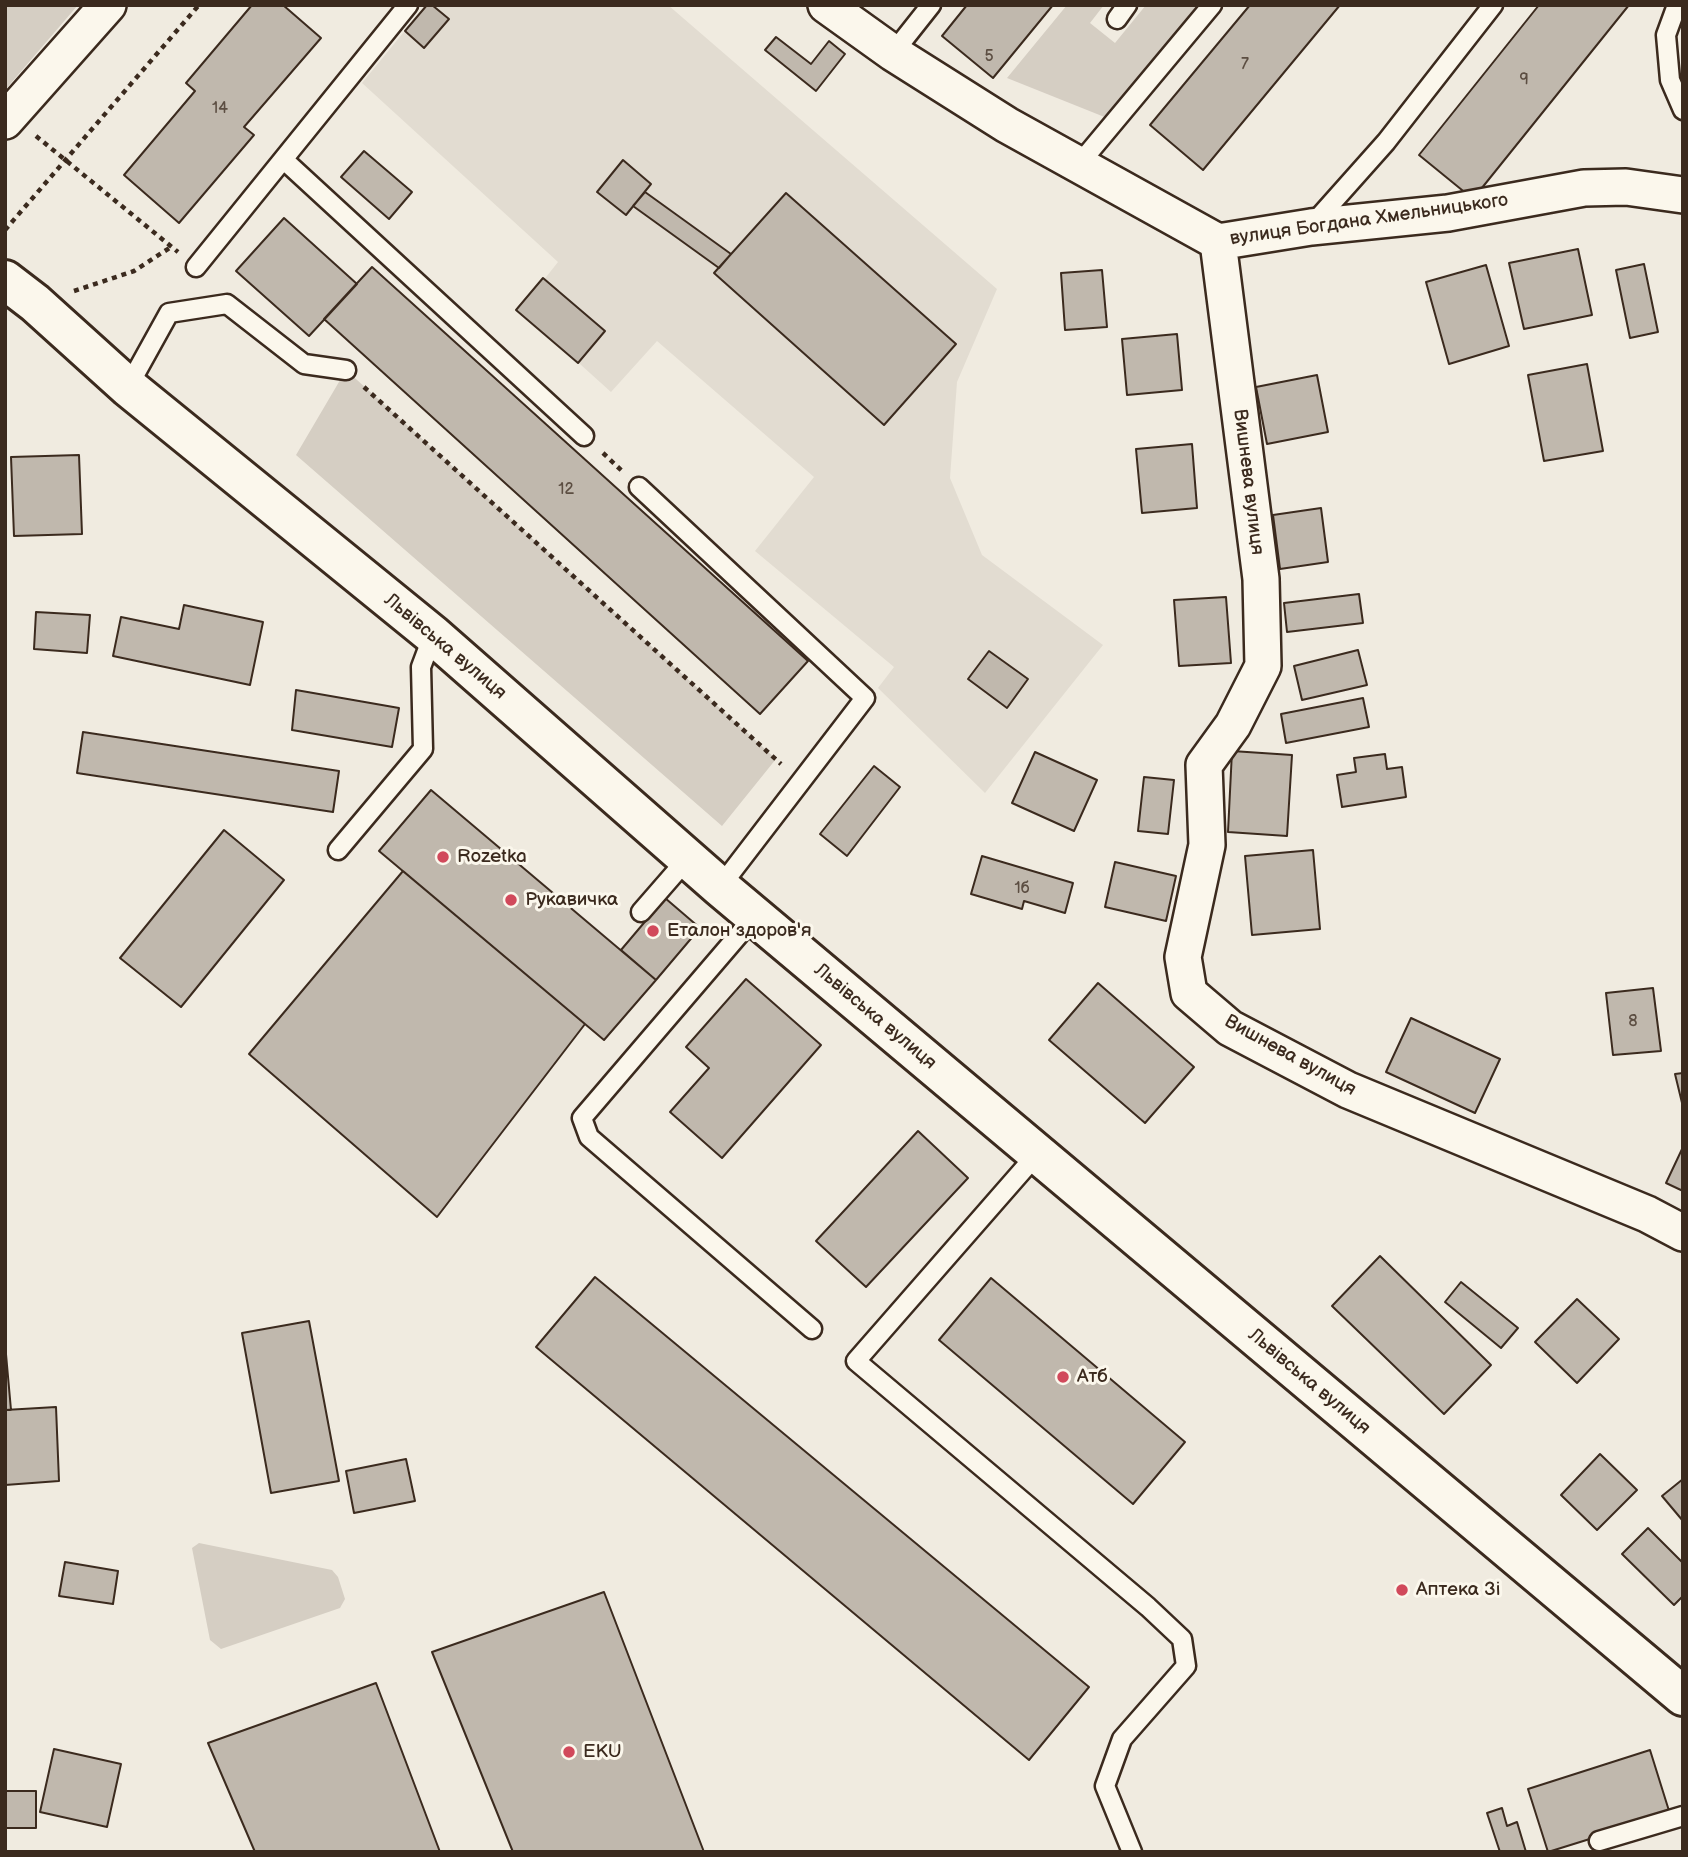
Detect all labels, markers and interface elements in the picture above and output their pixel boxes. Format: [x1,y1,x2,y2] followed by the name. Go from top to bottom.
[984,47,994,67] house number: 5
[1241,55,1249,75] house number: 7
[1519,70,1529,90] house number: 9
[212,99,228,119] house number: 14
[1228,189,1510,251] street label: вулиця Богдана Хмельницького
[1228,408,1268,556] street label: Вишнева вулиця
[558,480,574,500] house number: 12
[379,589,511,705] street label: Львівська вулиця
[457,846,527,868] place label: Rozetka
[435,849,451,865] marker: Rozetka
[1015,879,1029,899] house number: 1б
[525,889,618,911] place label: Рукавичка
[503,892,519,908] marker: Рукавичка
[667,920,812,942] place label: Еталон здоров'я
[645,923,661,939] marker: Еталон здоров'я
[809,959,941,1075] street label: Львівська вулиця
[1220,1010,1360,1102] street label: Вишнева вулиця
[1628,1012,1638,1032] house number: 8
[1243,1324,1375,1440] street label: Львівська вулиця
[1077,1366,1108,1388] place label: Атб
[1055,1369,1071,1385] marker: Атб
[1416,1579,1500,1601] place label: Аптека 3і
[1394,1582,1410,1598] marker: Аптека 3і
[583,1741,622,1763] place label: EKU
[561,1744,577,1760] marker: EKU

